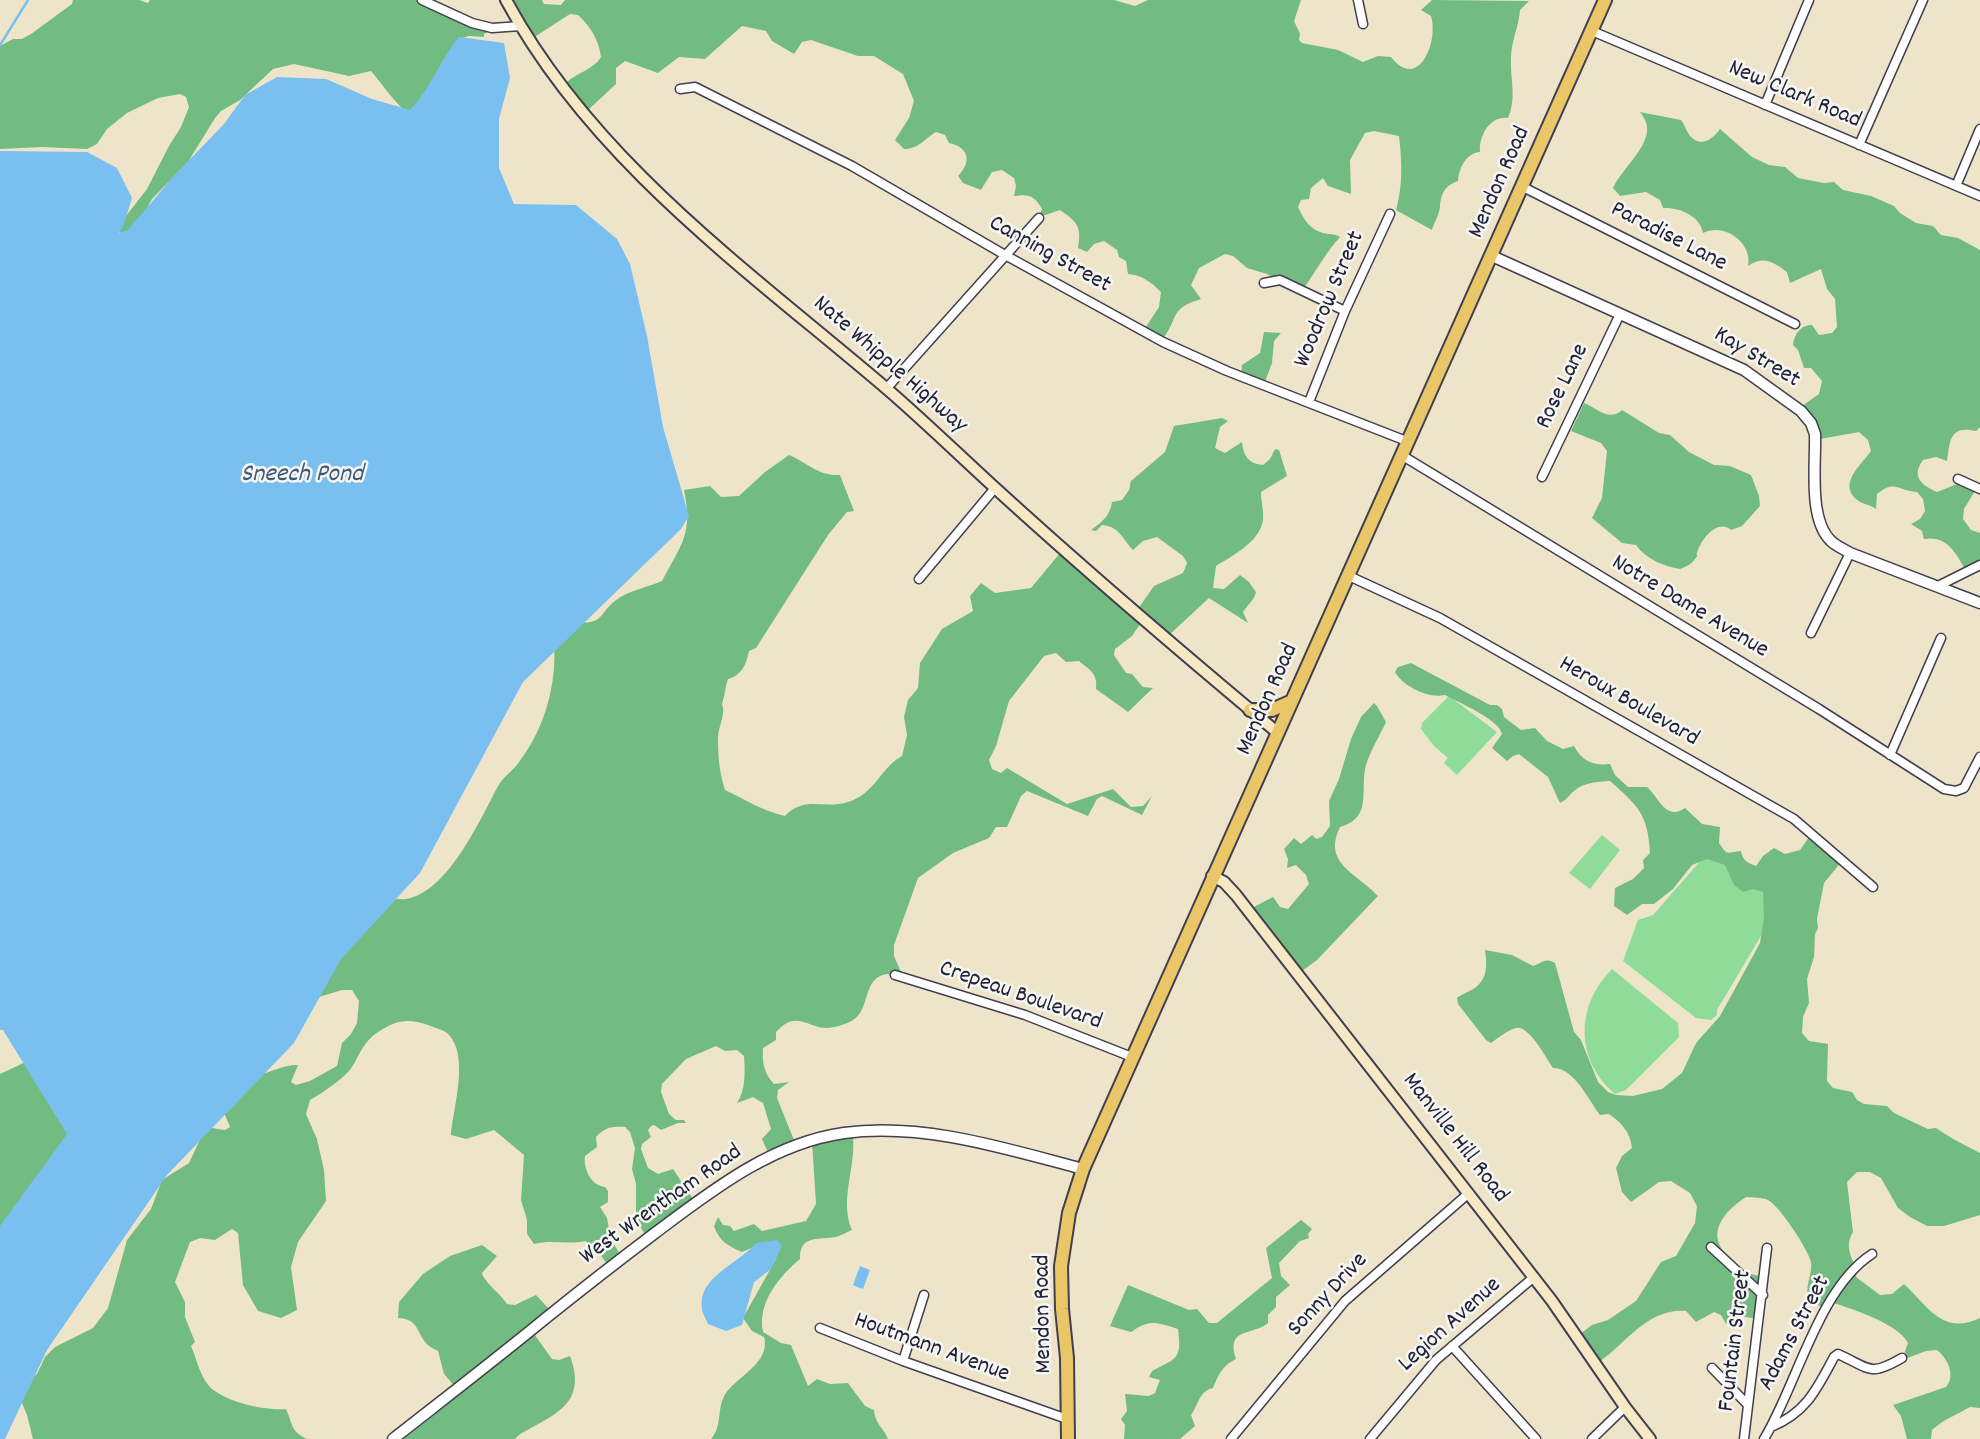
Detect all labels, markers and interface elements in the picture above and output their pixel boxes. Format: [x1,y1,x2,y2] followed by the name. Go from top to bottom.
[1723,55,1865,137] street label: New Clark Road
[1464,123,1538,243] street label: Mendon Road
[1605,196,1731,280] street label: Paradise Lane
[983,211,1115,301] street label: Canning Street
[1289,228,1373,372] street label: Woodrow Street
[806,291,972,441] street label: Nate Whipple Highway
[1707,322,1805,396] street label: Kay Street
[1531,340,1597,434] street label: Rose Lane
[241,460,363,492] water label: Sneech Pond
[1605,550,1773,666] street label: Notre Dame Avenue
[1232,640,1306,760] street label: Mendon Road
[1553,651,1703,755] street label: Heroux Boulevard
[935,956,1105,1038] street label: Crepeau Boulevard
[1394,1068,1514,1210] street label: Manville Hill Road
[575,1139,749,1273] street label: West Wrentham Road
[1283,1248,1375,1344] street label: Sonny Drive
[1030,1254,1060,1374] street label: Mendon Road
[1714,1269,1760,1413] street label: Fountain Street
[1394,1272,1508,1380] street label: Legion Avenue
[1754,1272,1838,1396] street label: Adams Street
[849,1308,1013,1390] street label: Houtmann Avenue

